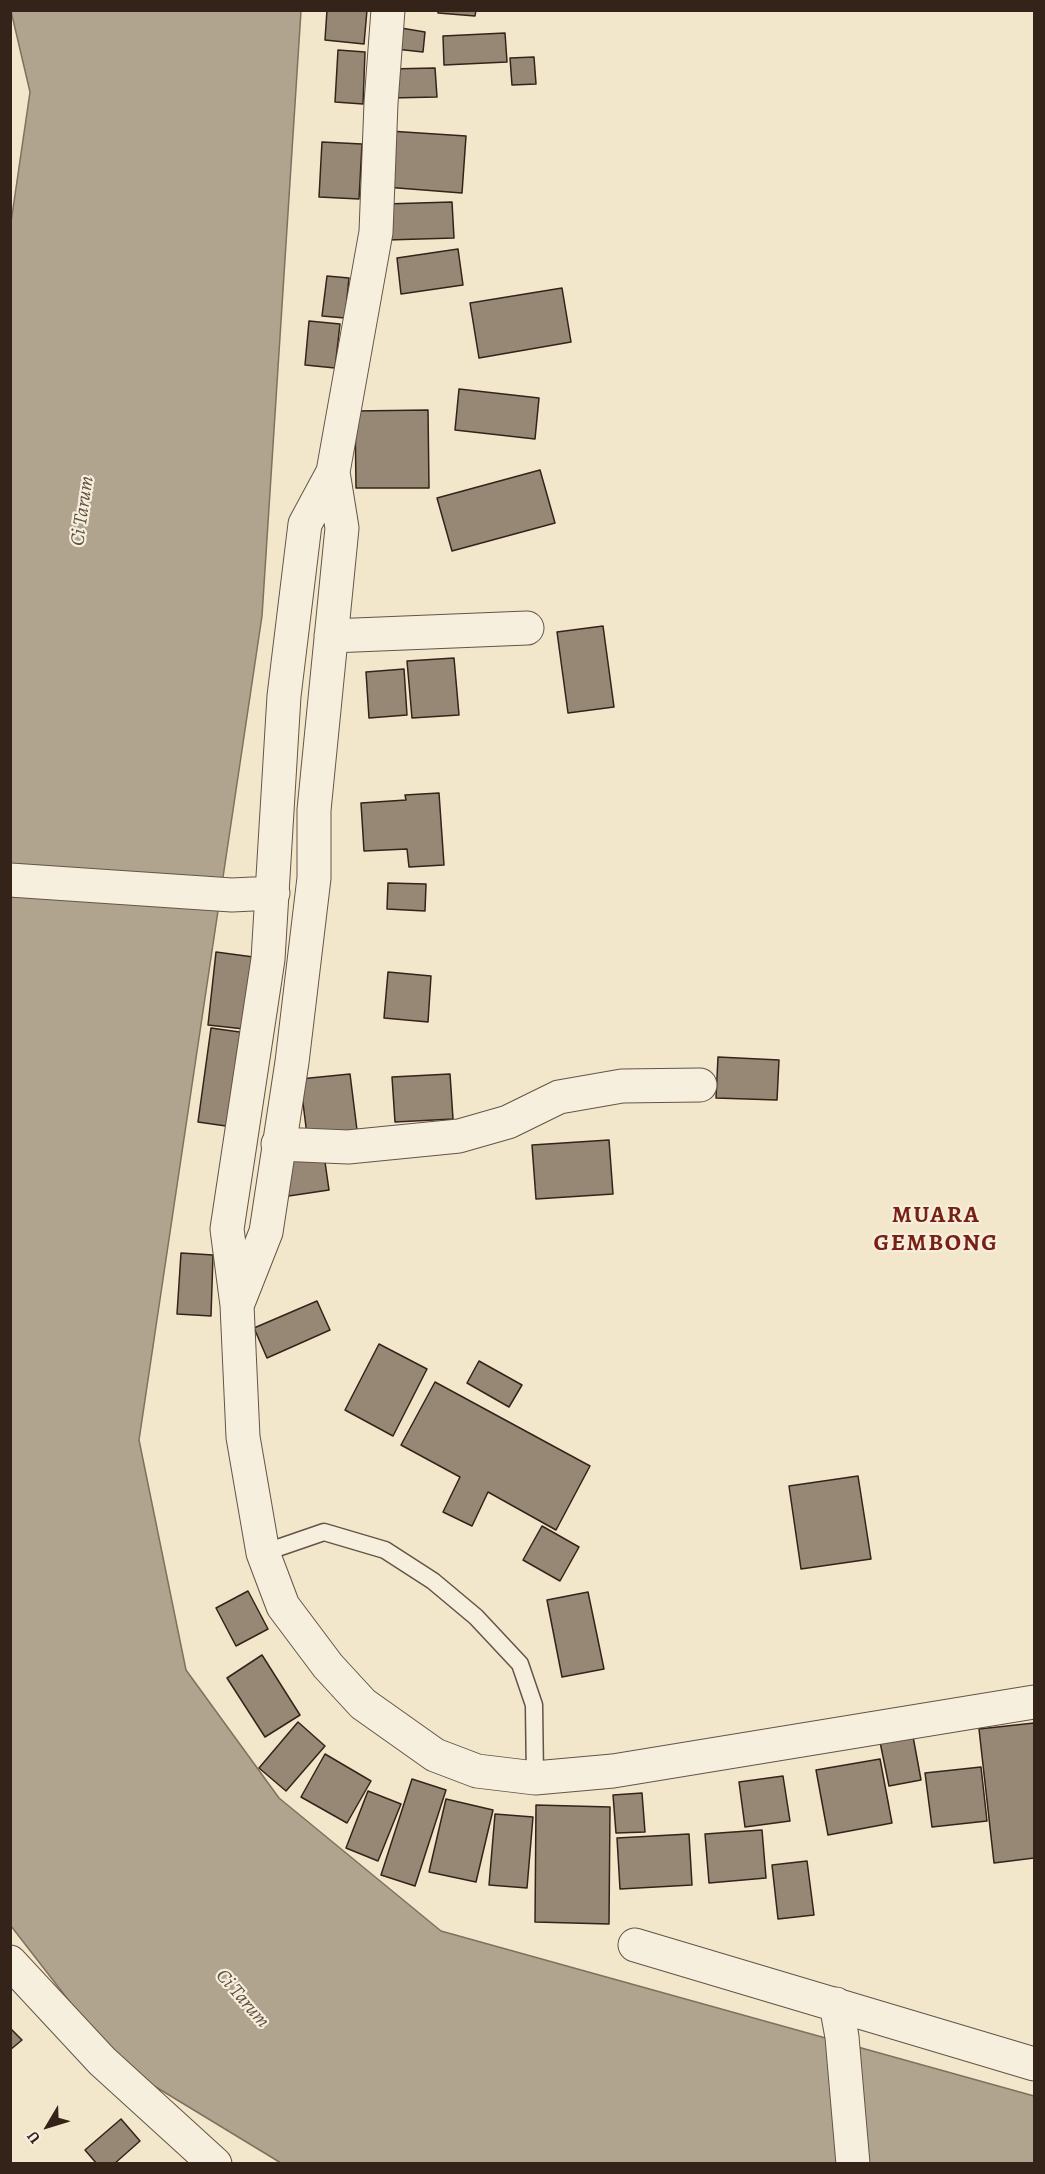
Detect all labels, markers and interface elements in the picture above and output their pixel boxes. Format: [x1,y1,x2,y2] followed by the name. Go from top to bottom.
[66,475,100,547] water label: Ci Tarum
[873,1202,999,1258] district label: MUARA GEMBONG
[210,1965,274,2033] water label: Ci Tarum
[18,2096,78,2156] north arrow
[22,2126,46,2148] text: U

